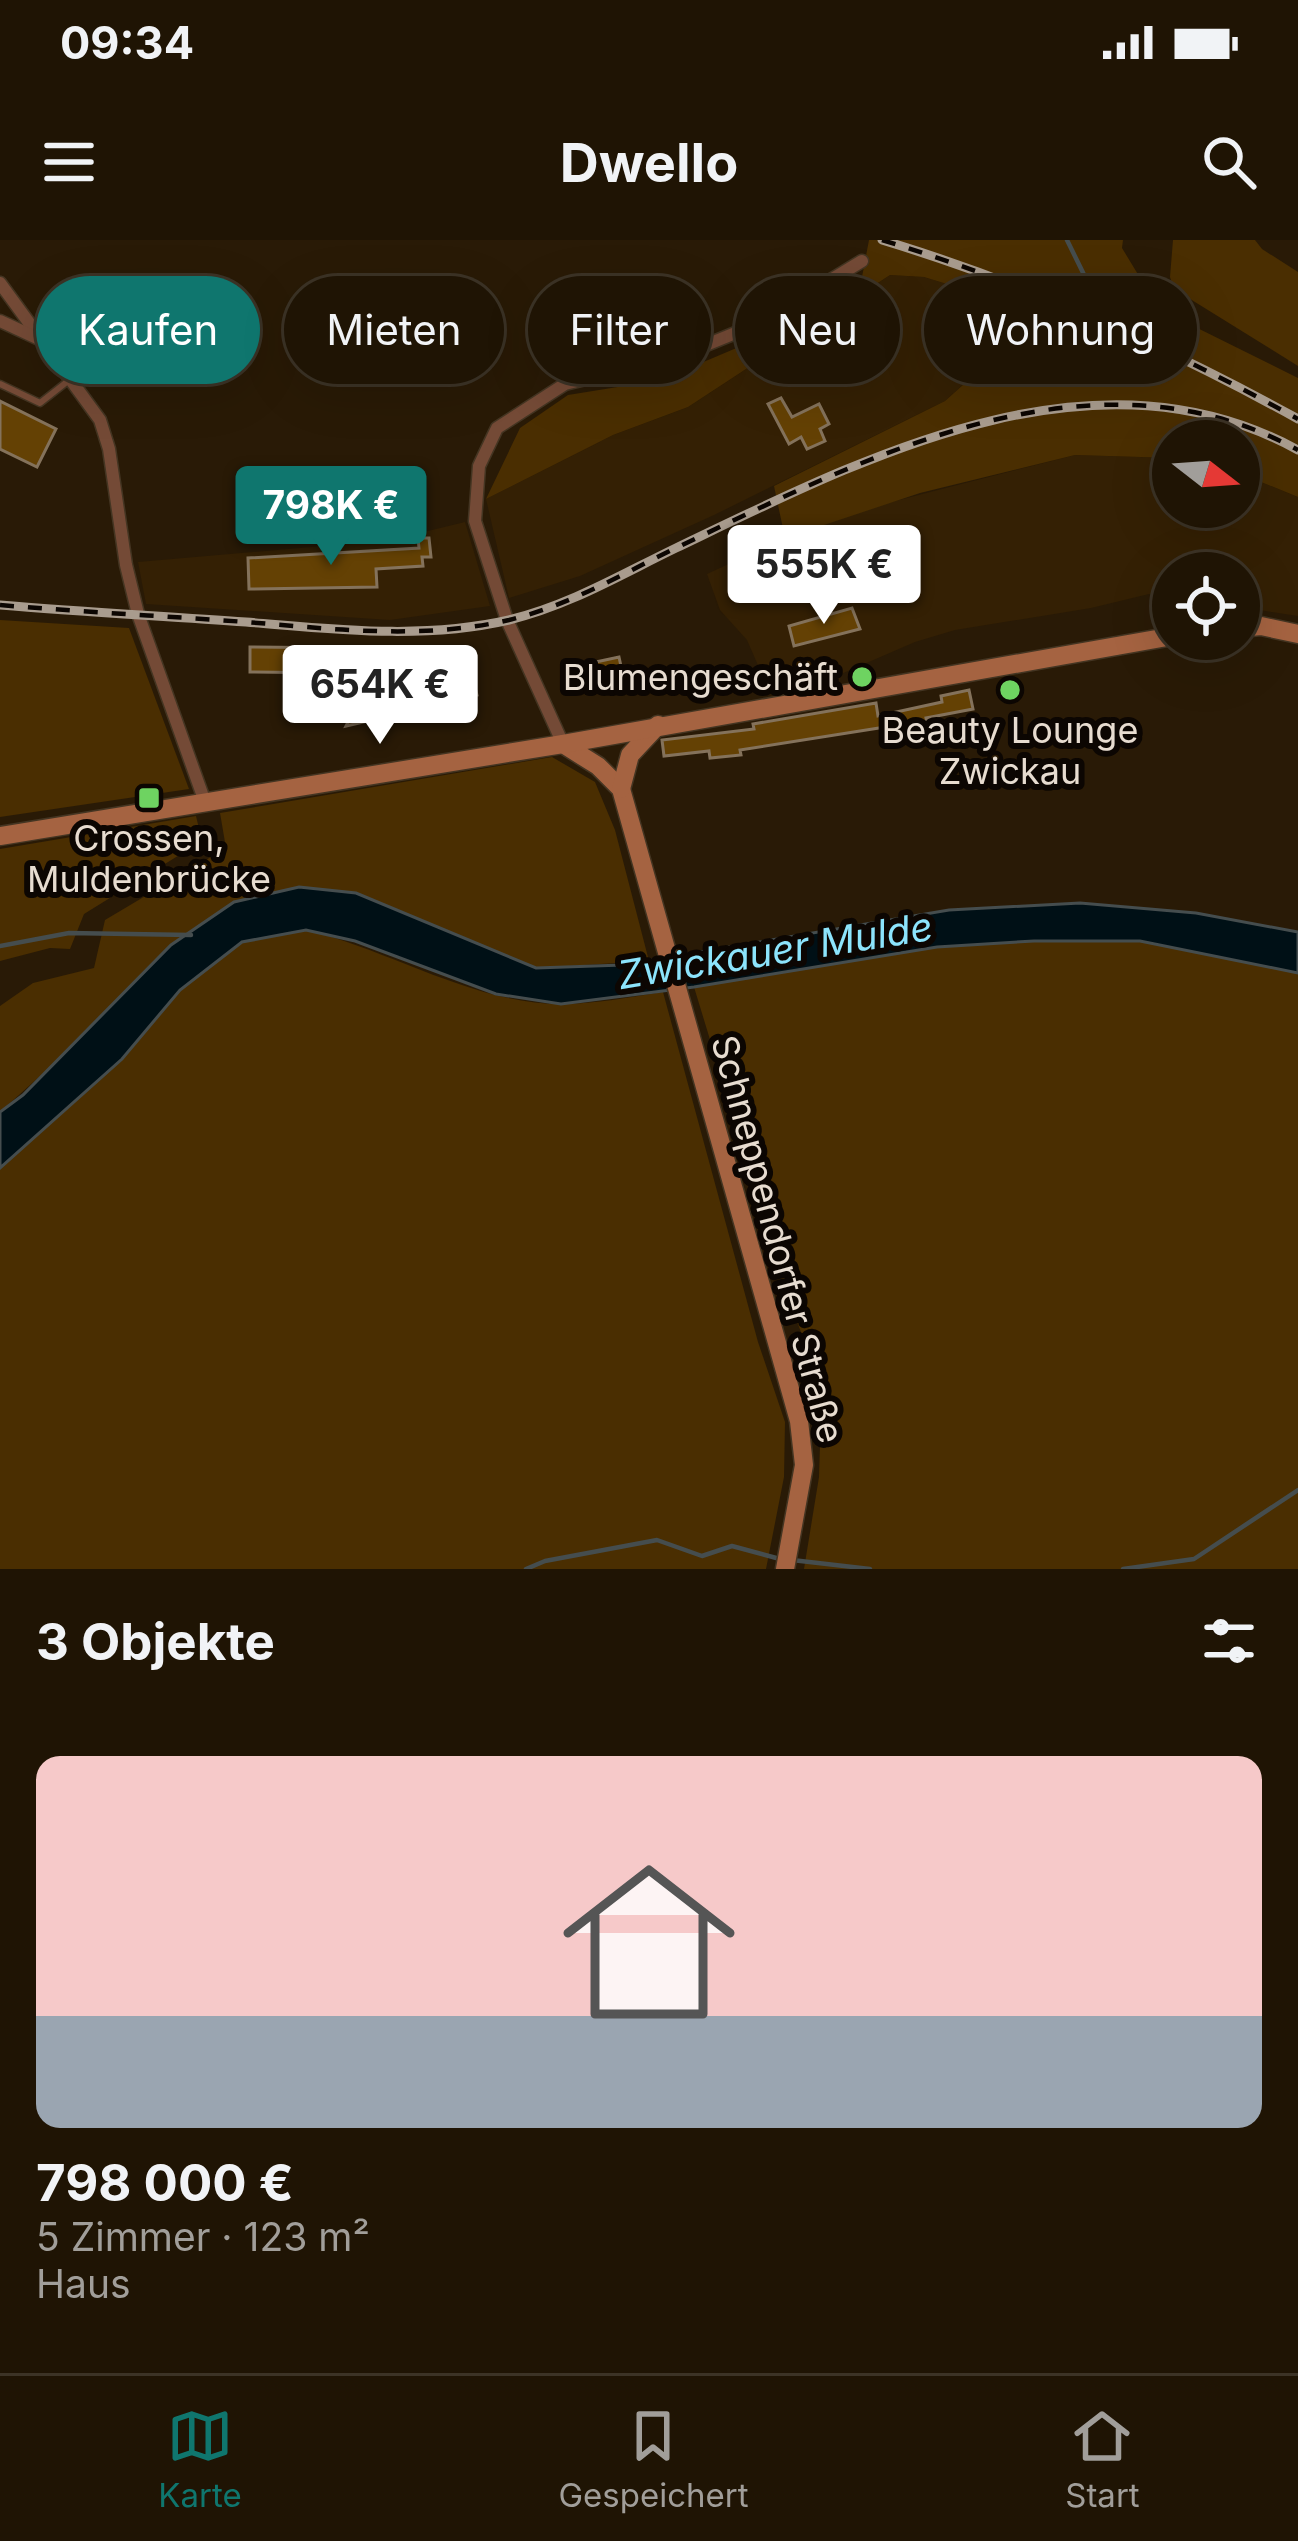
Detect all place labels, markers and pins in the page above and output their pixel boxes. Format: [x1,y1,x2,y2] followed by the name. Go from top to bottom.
[233,466,429,568] pin: 798K €
[726,525,922,627] pin: 555K €
[282,645,478,747] pin: 654K €
[563,655,838,699] place label: Blumengeschäft
[849,664,875,690] marker: Blumengeschäft
[997,677,1023,703] marker: Beauty Lounge Zwickau
[882,708,1138,793] place label: Beauty Lounge Zwickau
[136,785,162,811] marker: Crossen, Muldenbrücke
[27,816,271,901] place label: Crossen, Muldenbrücke

